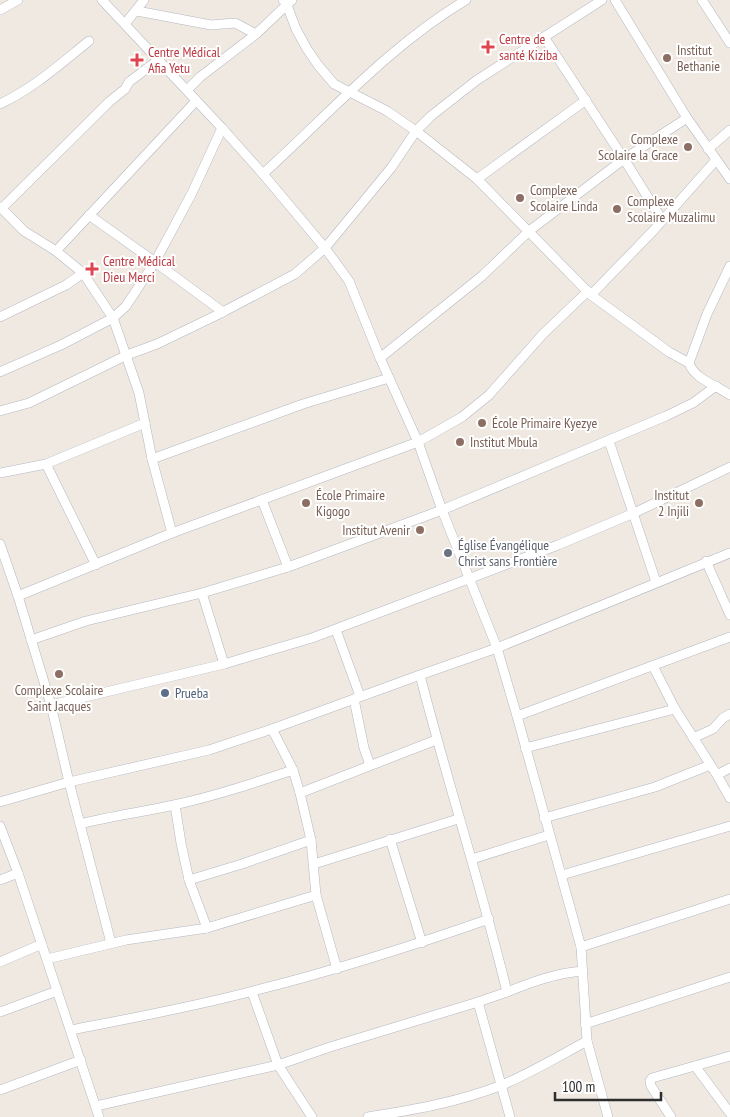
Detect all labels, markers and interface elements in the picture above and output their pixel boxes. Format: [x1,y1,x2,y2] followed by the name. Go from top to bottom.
[499,30,558,64] place label: Centre de santé Kiziba
[481,40,495,54] marker: Centre de santé Kiziba
[677,41,720,75] place label: Institut Bethanie
[148,43,221,77] place label: Centre Médical Afia Yetu
[661,52,673,64] marker: Institut Bethanie
[130,53,144,67] marker: Centre Médical Afia Yetu
[598,130,678,164] place label: Complexe Scolaire la Grace
[682,141,694,153] marker: Complexe Scolaire la Grace
[530,181,598,215] place label: Complexe Scolaire Linda
[514,192,526,204] marker: Complexe Scolaire Linda
[627,192,715,226] place label: Complexe Scolaire Muzalimu
[611,203,623,215] marker: Complexe Scolaire Muzalimu
[103,252,176,286] place label: Centre Médical Dieu Merci
[85,262,99,276] marker: Centre Médical Dieu Merci
[492,414,597,432] place label: École Primaire Kyezye
[476,417,488,429] marker: École Primaire Kyezye
[470,433,538,451] place label: Institut Mbula
[454,436,466,448] marker: Institut Mbula
[316,486,385,520] place label: École Primaire Kigogo
[654,486,689,520] place label: Institut 2 Injili
[300,497,312,509] marker: École Primaire Kigogo
[693,497,705,509] marker: Institut 2 Injili
[342,521,410,539] place label: Institut Avenir
[414,524,426,536] marker: Institut Avenir
[458,536,557,570] place label: Église Évangélique Christ sans Frontière
[442,547,454,559] marker: Église Évangélique Christ sans Frontière
[53,668,65,680] marker: Complexe Scolaire Saint Jacques
[15,681,104,715] place label: Complexe Scolaire Saint Jacques
[175,684,208,702] place label: Prueba
[159,687,171,699] marker: Prueba
[555,1070,661,1102] scale bar
[562,1077,595,1096] text: 100 m

